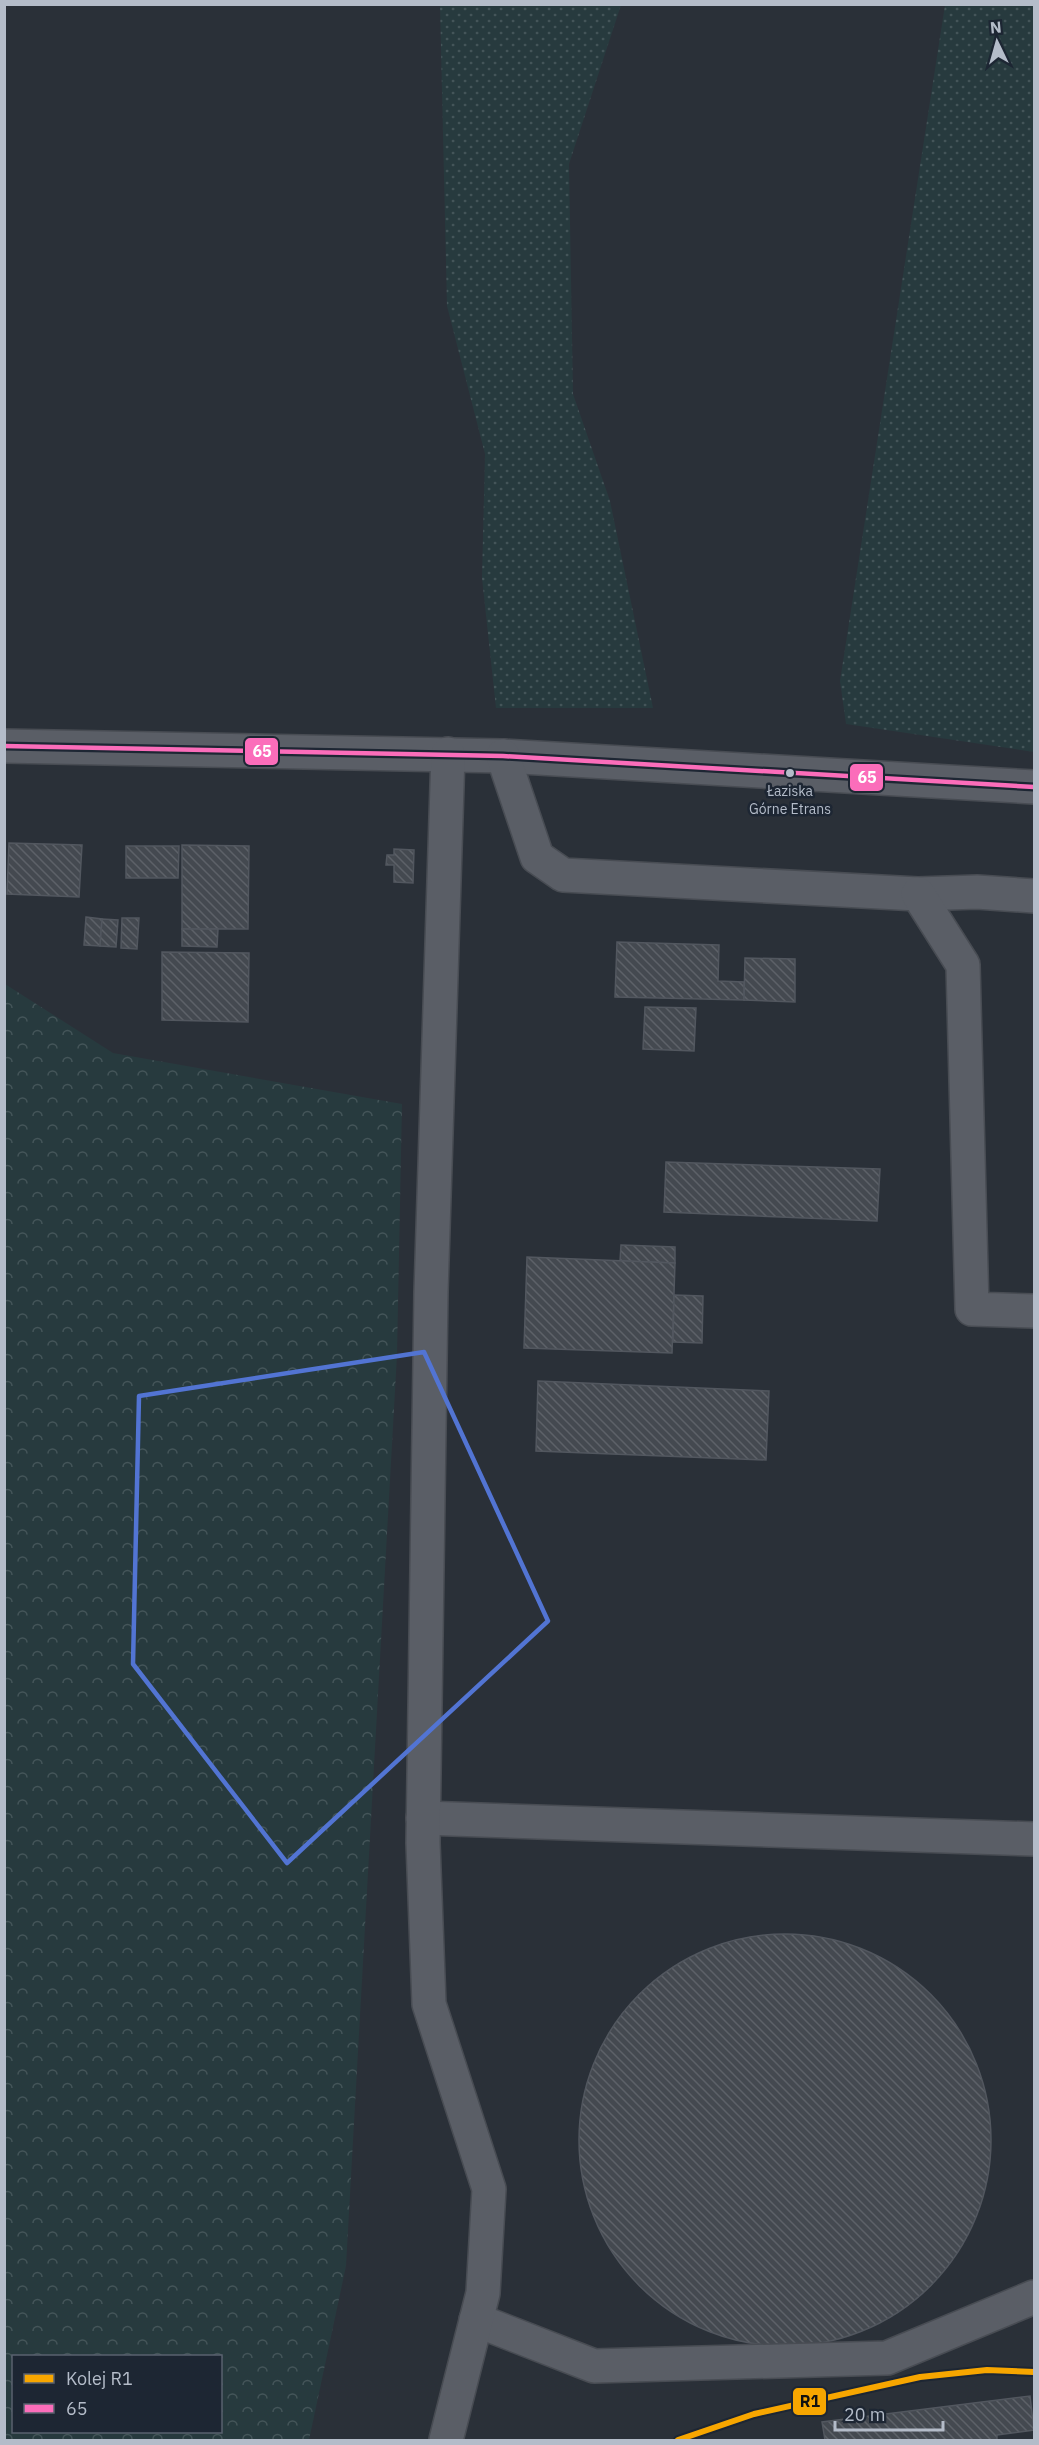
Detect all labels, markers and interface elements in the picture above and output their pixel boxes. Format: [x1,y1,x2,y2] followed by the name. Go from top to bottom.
[967,12,1027,72] north arrow
[989,17,1002,38] text: N
[244,737,279,766] line badge: 65
[252,741,272,761] text: 65
[849,763,884,792] line badge: 65
[784,767,796,779] marker: Łaziska Górne Etrans
[857,767,877,787] text: 65
[749,782,831,818] place label: Łaziska Górne Etrans
[12,2355,222,2433] legend
[66,2367,133,2390] text: Kolej R1
[792,2387,827,2416] line badge: R1
[800,2391,821,2411] text: R1
[835,2394,943,2432] scale bar
[66,2397,88,2420] text: 65
[844,2403,886,2426] text: 20 m

